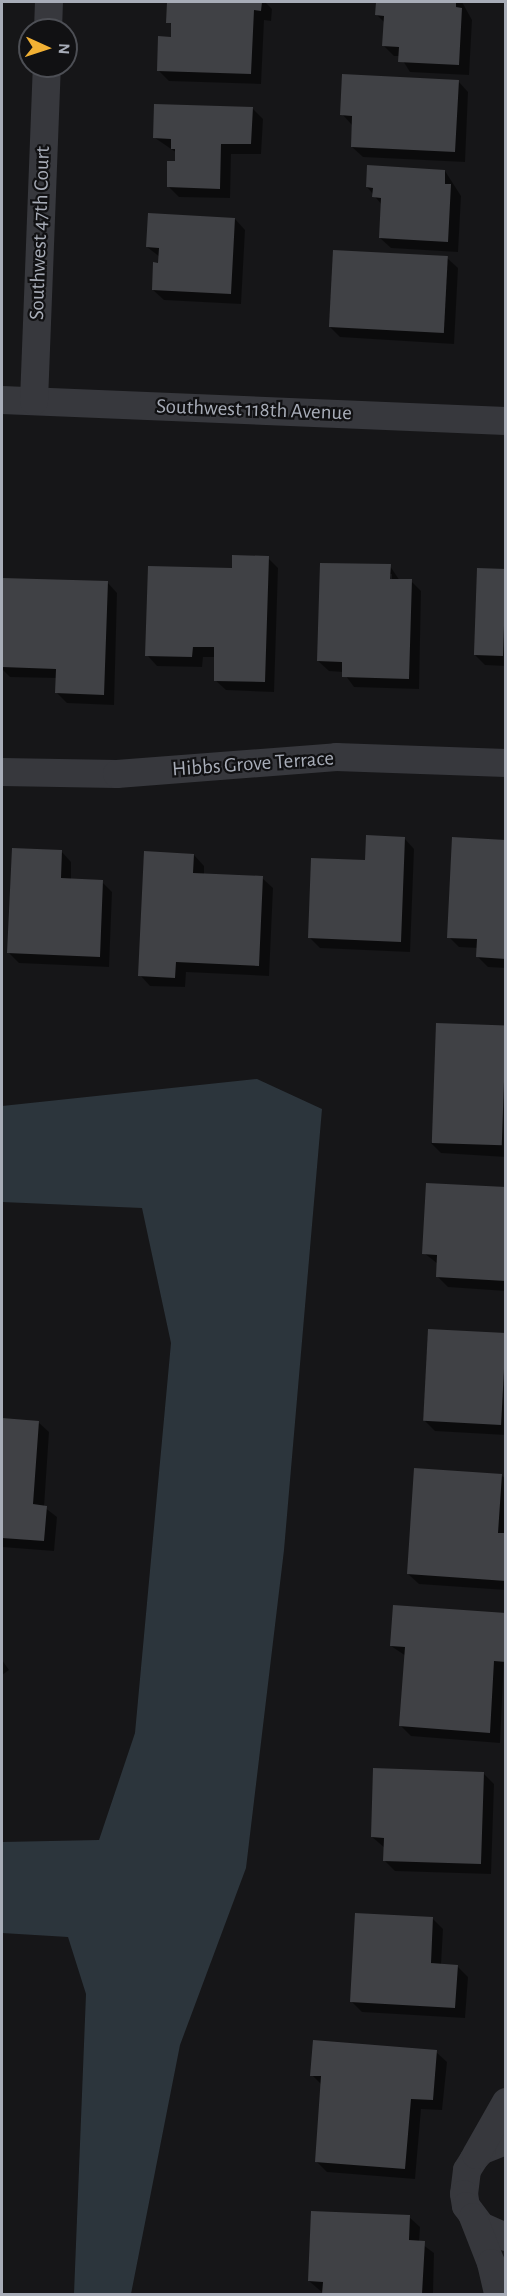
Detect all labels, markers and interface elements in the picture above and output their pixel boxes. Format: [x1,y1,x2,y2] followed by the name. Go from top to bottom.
[18,18,78,78] north arrow
[56,43,72,55] text: N
[24,146,56,320] street label: Southwest 47th Court
[156,394,352,426] street label: Southwest 118th Avenue
[171,746,335,782] street label: Hibbs Grove Terrace

